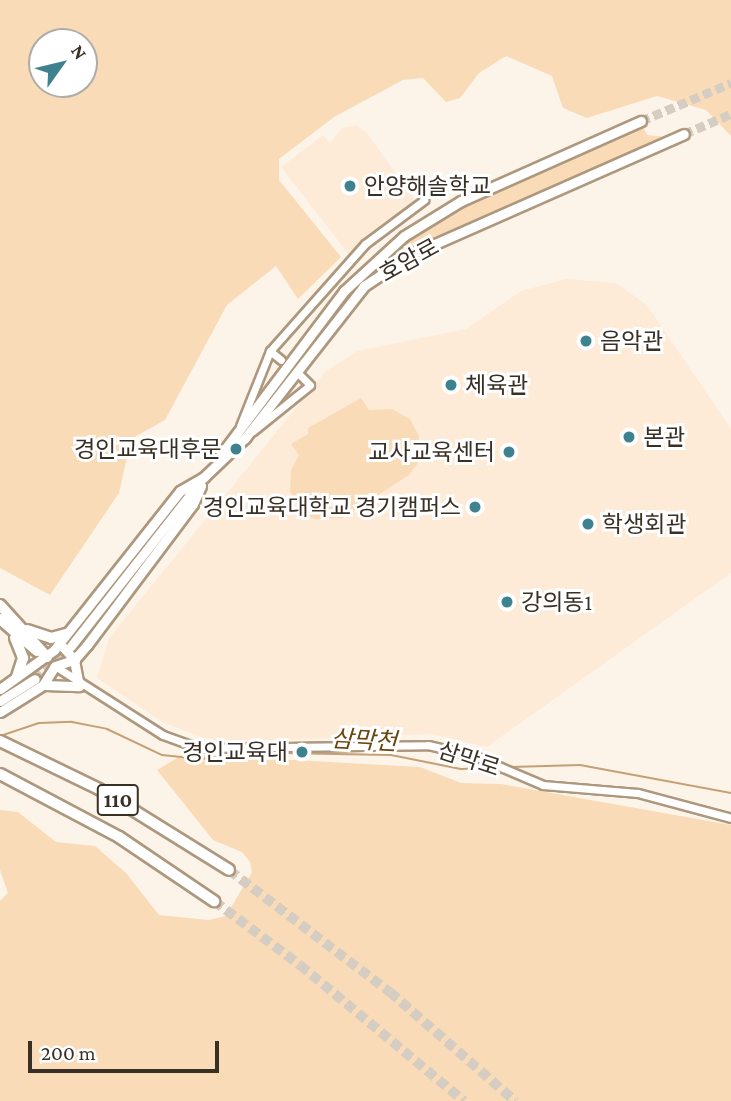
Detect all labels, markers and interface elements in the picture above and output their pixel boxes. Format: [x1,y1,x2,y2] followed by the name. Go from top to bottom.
[28,28,98,98] north arrow
[67,41,91,63] text: N
[364,172,491,200] place label: 안양해솔학교
[342,178,358,194] marker: 안양해솔학교
[375,233,443,287] street label: 호암로
[600,327,663,355] place label: 음악관
[578,333,594,349] marker: 음악관
[465,371,528,399] place label: 체육관
[443,377,459,393] marker: 체육관
[643,423,685,451] place label: 본관
[621,429,637,445] marker: 본관
[74,435,222,463] place label: 경인교육대후문
[368,438,495,466] place label: 교사교육센터
[228,441,244,457] marker: 경인교육대후문
[501,444,517,460] marker: 교사교육센터
[203,493,461,521] place label: 경인교육대학교 경기캠퍼스
[467,499,483,515] marker: 경인교육대학교 경기캠퍼스
[602,510,687,538] place label: 학생회관
[580,516,596,532] marker: 학생회관
[521,588,592,616] place label: 강의동1
[499,594,515,610] marker: 강의동1
[330,724,398,756] water label: 삼막천
[435,736,503,782] street label: 삼막로
[182,738,288,766] place label: 경인교육대
[294,744,310,760] marker: 경인교육대
[95,782,141,818] road number: 110
[32,1028,222,1072] scale bar
[41,1041,96,1065] text: 200 m

